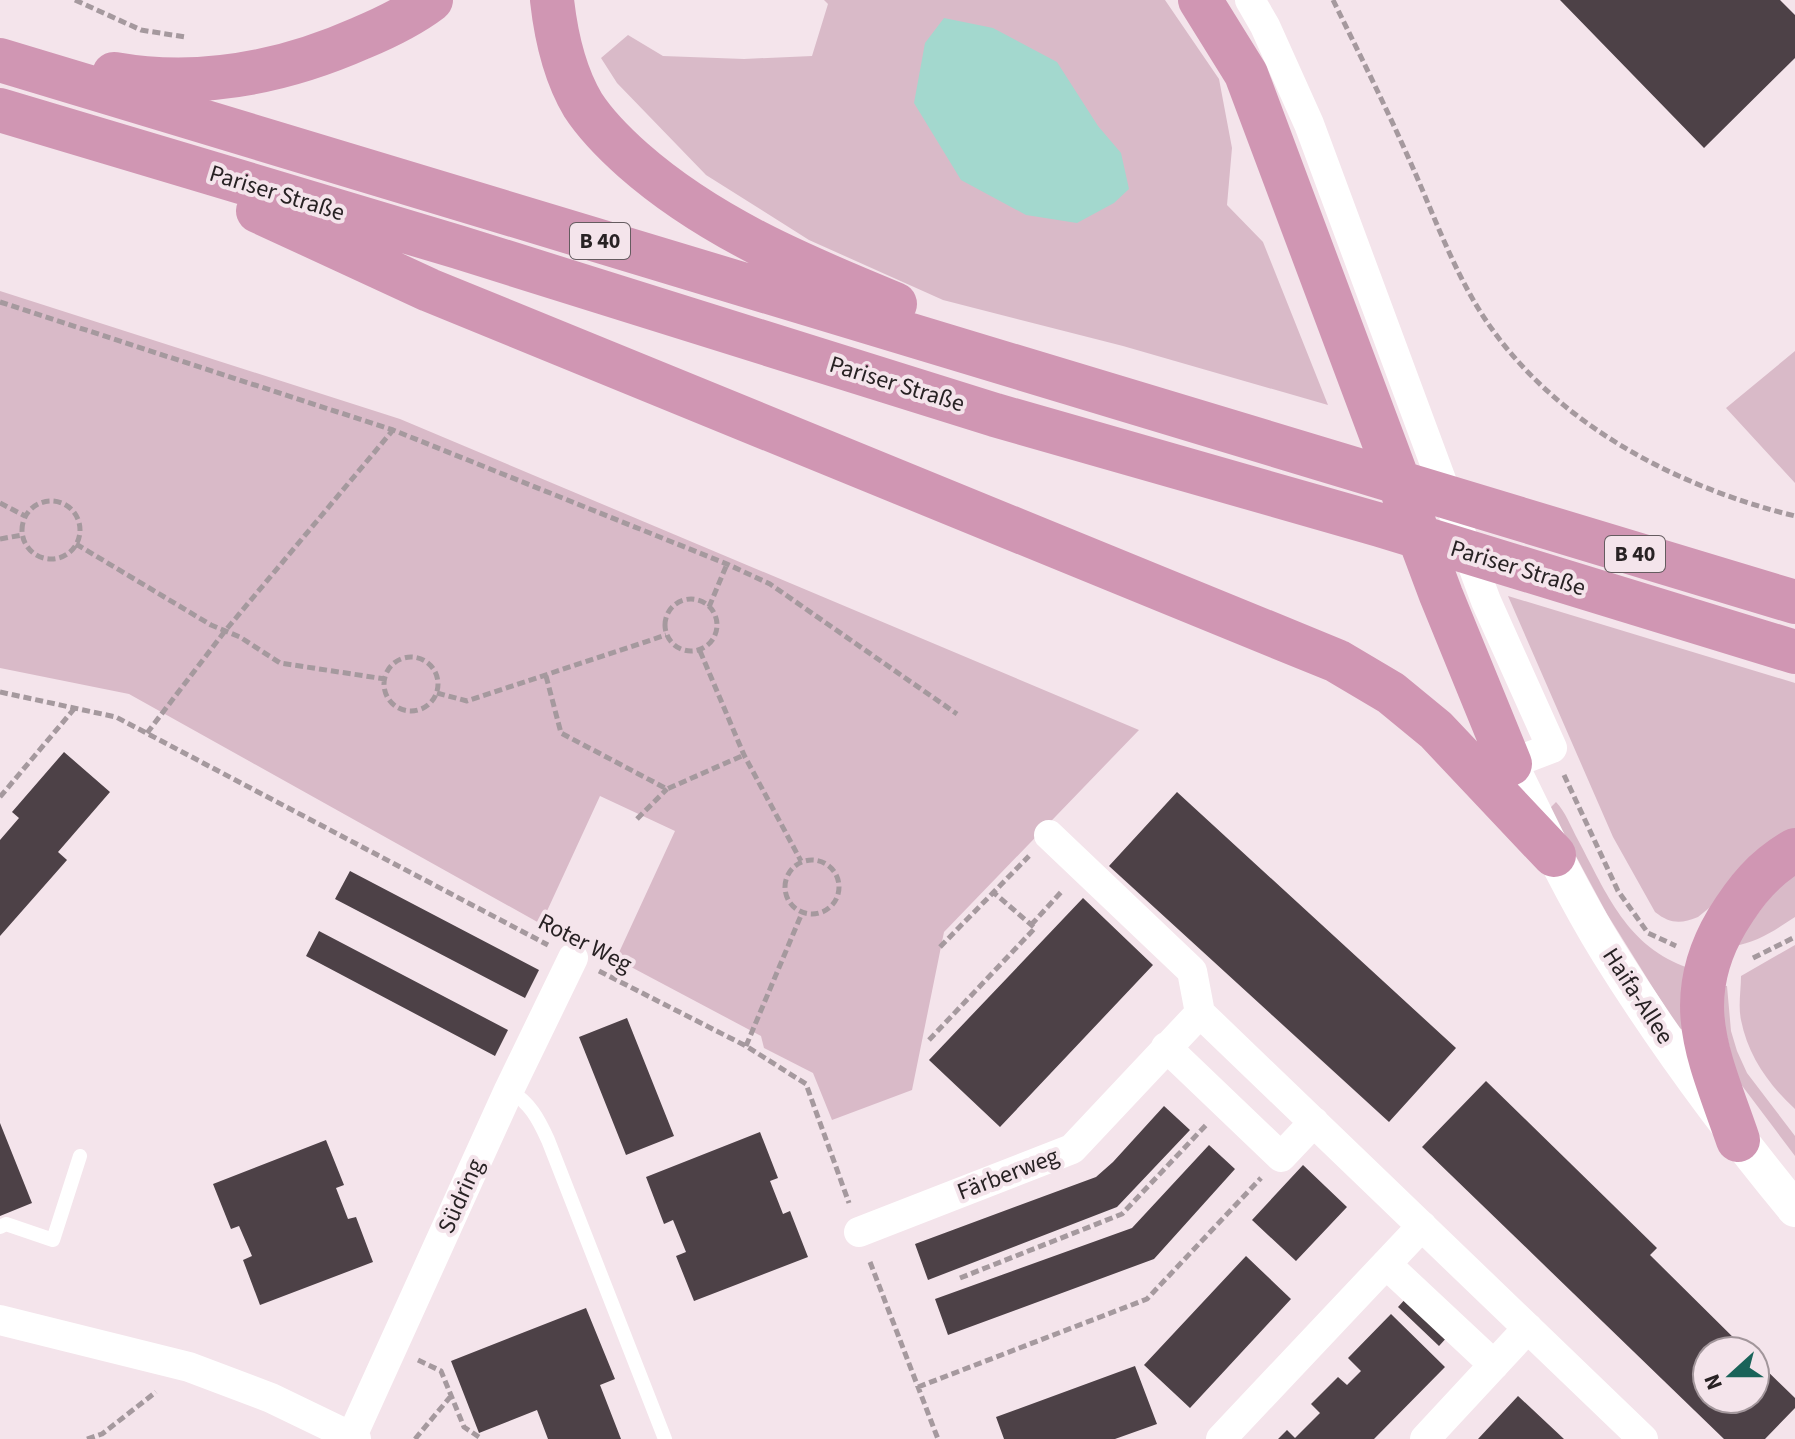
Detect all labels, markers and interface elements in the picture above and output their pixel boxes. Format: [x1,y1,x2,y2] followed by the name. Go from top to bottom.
[205,156,349,230] street label: Pariser Straße
[570,223,630,259] road number: B 40
[825,347,969,421] street label: Pariser Straße
[1446,531,1590,605] street label: Pariser Straße
[1605,536,1665,572] road number: B 40
[532,904,638,982] street label: Roter Weg
[1594,941,1682,1051] street label: Haifa-Allee
[952,1139,1064,1209] street label: Färberweg
[429,1153,493,1239] street label: Südring
[1691,1335,1771,1415] north arrow
[1696,1369,1731,1394] text: N

